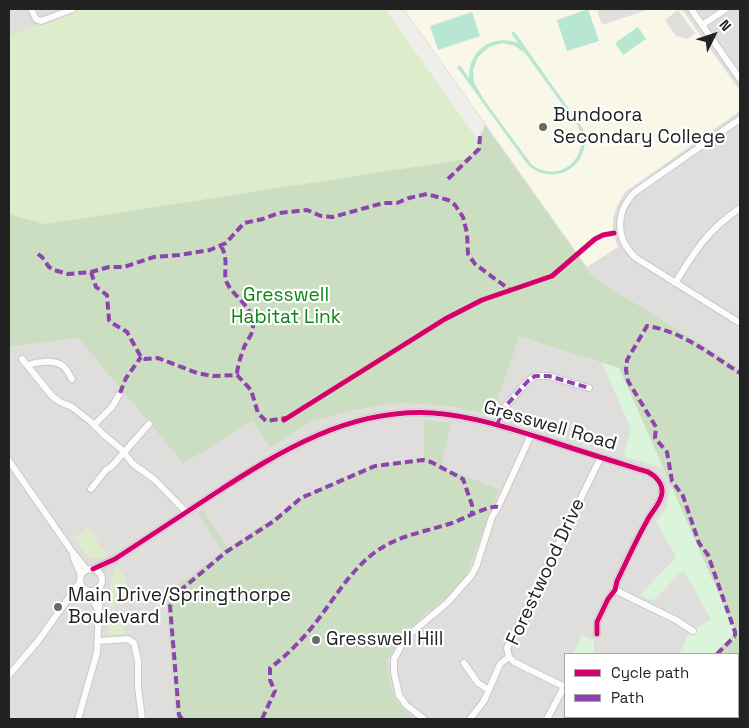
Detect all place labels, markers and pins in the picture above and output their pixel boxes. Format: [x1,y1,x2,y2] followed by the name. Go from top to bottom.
[553,105,725,149] place label: Bundoora Secondary College
[537,121,549,133] marker: Bundoora Secondary College
[68,585,291,629] place label: Main Drive/Springthorpe Boulevard
[52,601,64,613] marker: Main Drive/Springthorpe Boulevard
[326,629,443,651] place label: Gresswell Hill
[310,634,322,646] marker: Gresswell Hill

